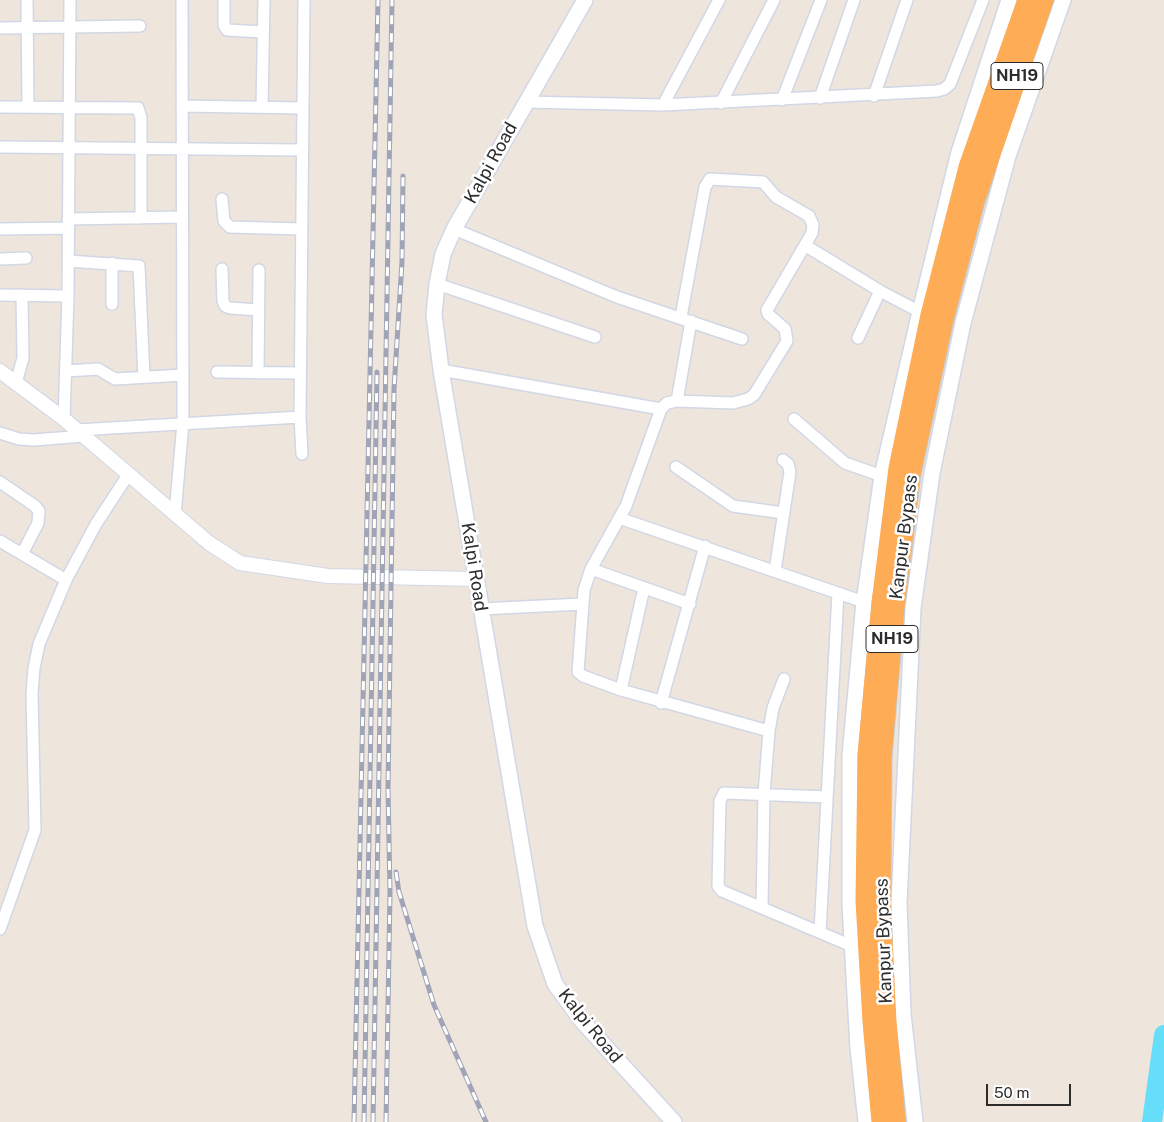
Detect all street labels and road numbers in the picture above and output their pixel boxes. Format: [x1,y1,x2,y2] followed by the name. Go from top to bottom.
[991,62,1043,90] road number: NH19
[460,119,522,207] street label: Kalpi Road
[886,473,922,601] street label: Kanpur Bypass
[456,521,492,613] street label: Kalpi Road
[866,626,918,652] road number: NH19
[871,878,897,1004] street label: Kanpur Bypass
[553,984,627,1068] street label: Kalpi Road

